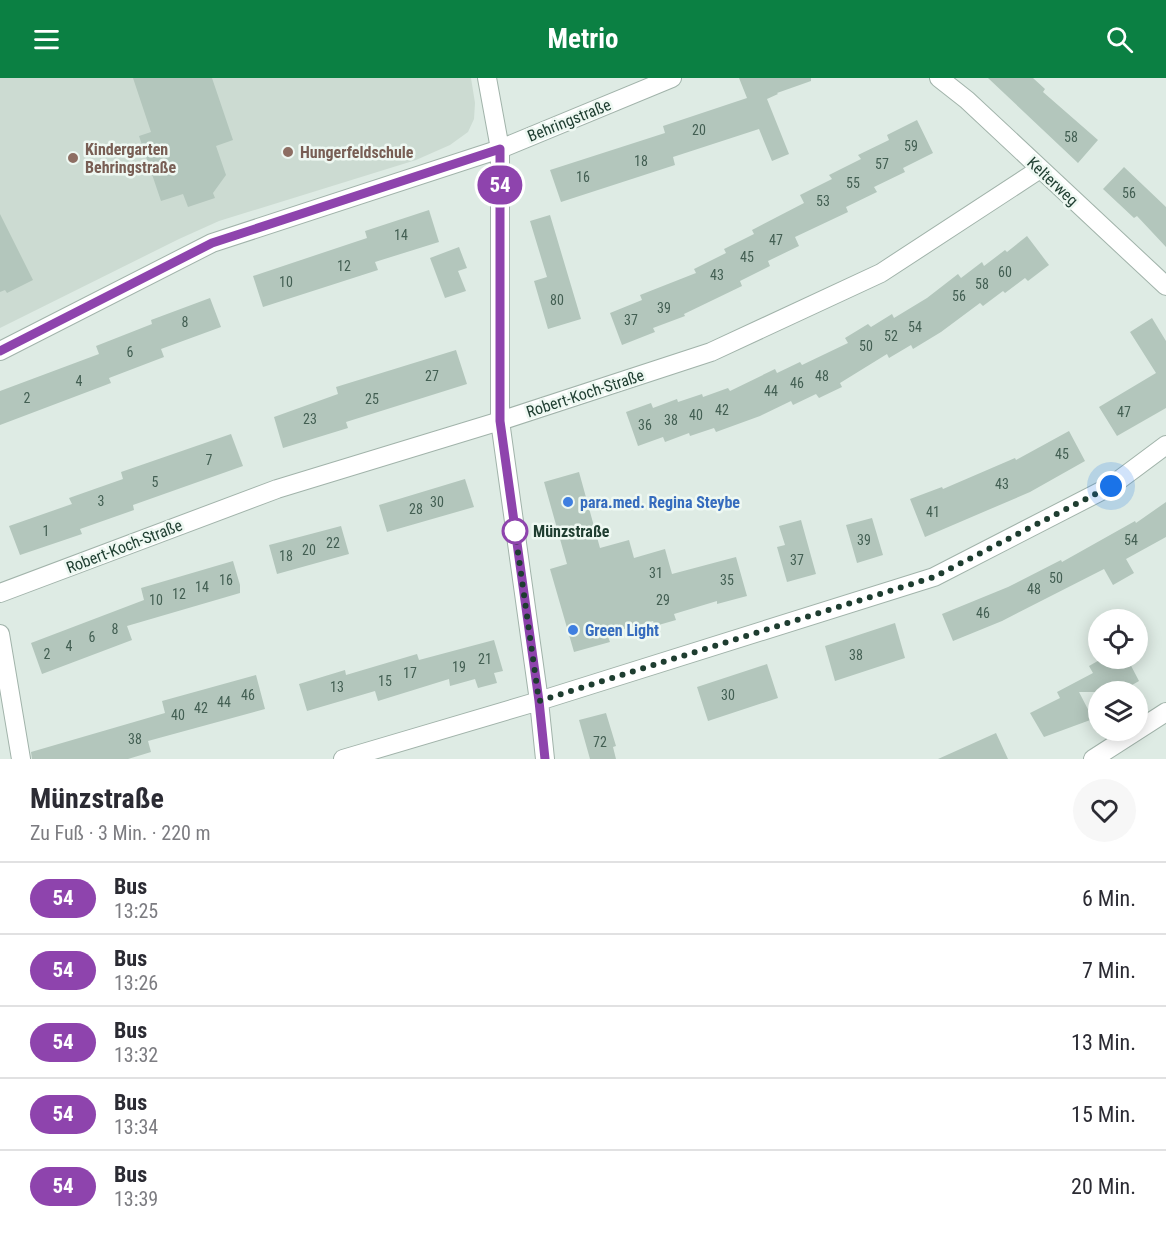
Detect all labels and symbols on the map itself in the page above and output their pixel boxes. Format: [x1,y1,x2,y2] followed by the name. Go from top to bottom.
[525,95,614,146] street label: Behringstraße
[692,122,706,138] house number: 20
[1064,129,1078,145] house number: 58
[904,138,918,154] house number: 59
[85,140,176,177] place label: Kindergarten Behringstraße
[300,143,414,162] place label: Hungerfeldschule
[281,145,295,159] marker: Hungerfeldschule
[66,151,80,165] marker: Kindergarten Behringstraße
[634,153,648,169] house number: 18
[1023,153,1082,210] street label: Kelterweg
[875,156,889,172] house number: 57
[473,166,527,204] line badge: 54
[576,169,590,185] house number: 16
[846,175,860,191] house number: 55
[1122,185,1136,201] house number: 56
[816,193,830,209] house number: 53
[394,227,408,243] house number: 14
[769,232,783,248] house number: 47
[740,249,754,265] house number: 45
[337,258,351,274] house number: 12
[998,264,1012,280] house number: 60
[710,267,724,283] house number: 43
[279,274,293,290] house number: 10
[975,276,989,292] house number: 58
[952,288,966,304] house number: 56
[550,292,564,308] house number: 80
[657,300,671,316] house number: 39
[624,312,638,328] house number: 37
[182,314,189,330] house number: 8
[908,319,922,335] house number: 54
[884,328,898,344] house number: 52
[859,338,873,354] house number: 50
[127,344,134,360] house number: 6
[524,365,646,421] street label: Robert-Koch-Straße
[425,368,439,384] house number: 27
[815,368,829,384] house number: 48
[76,373,83,389] house number: 4
[790,375,804,391] house number: 46
[764,383,778,399] house number: 44
[24,390,31,406] house number: 2
[365,391,379,407] house number: 25
[715,402,729,418] house number: 42
[1117,404,1131,420] house number: 47
[689,407,703,423] house number: 40
[303,411,317,427] house number: 23
[664,412,678,428] house number: 38
[638,417,652,433] house number: 36
[1055,446,1069,462] house number: 45
[206,452,213,468] house number: 7
[1096,471,1126,501] your location
[152,474,159,490] house number: 5
[995,476,1009,492] house number: 43
[98,493,104,509] house number: 3
[580,493,740,512] place label: para.med. Regina Steybe
[430,494,444,510] house number: 30
[561,495,575,509] marker: para.med. Regina Steybe
[409,501,423,517] house number: 28
[926,504,940,520] house number: 41
[64,516,185,577] street label: Robert-Koch-Straße
[502,518,528,544] marker: Münzstraße
[533,522,610,541] place label: Münzstraße
[43,523,49,539] house number: 1
[857,532,871,548] house number: 39
[1124,532,1138,548] house number: 54
[326,535,340,551] house number: 22
[302,542,316,558] house number: 20
[279,548,293,564] house number: 18
[790,552,804,568] house number: 37
[649,565,663,581] house number: 31
[1049,570,1063,586] house number: 50
[219,572,233,588] house number: 16
[720,572,734,588] house number: 35
[195,579,209,595] house number: 14
[1027,581,1041,597] house number: 48
[172,586,186,602] house number: 12
[149,592,163,608] house number: 10
[656,592,670,608] house number: 29
[976,605,990,621] house number: 46
[112,621,119,637] house number: 8
[585,621,659,640] place label: Green Light
[566,623,580,637] marker: Green Light
[89,629,96,645] house number: 6
[66,638,73,654] house number: 4
[44,646,51,662] house number: 2
[849,647,863,663] house number: 38
[478,651,492,667] house number: 21
[452,659,466,675] house number: 19
[403,665,417,681] house number: 17
[378,673,392,689] house number: 15
[330,679,344,695] house number: 13
[241,687,255,703] house number: 46
[721,687,735,703] house number: 30
[217,694,231,710] house number: 44
[194,700,208,716] house number: 42
[171,707,185,723] house number: 40
[128,731,142,747] house number: 38
[593,734,607,750] house number: 72

